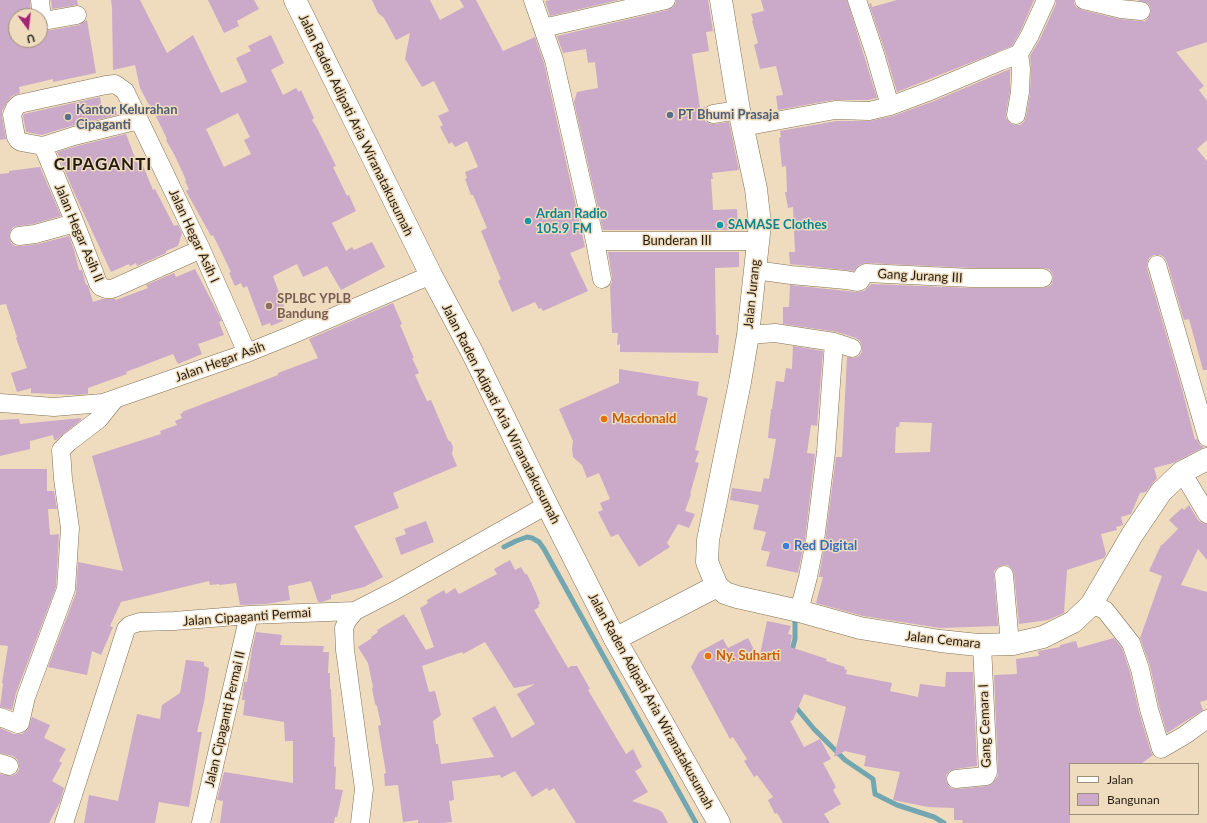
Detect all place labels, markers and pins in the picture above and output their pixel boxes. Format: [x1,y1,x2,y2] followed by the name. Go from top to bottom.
[76,102,178,133] place label: Kantor Kelurahan Cipaganti
[678,107,779,123] place label: PT Bhumi Prasaja
[665,110,675,120] marker: PT Bhumi Prasaja
[63,112,73,122] marker: Kantor Kelurahan Cipaganti
[536,206,607,237] place label: Ardan Radio 105.9 FM
[523,216,533,226] marker: Ardan Radio 105.9 FM
[728,217,827,233] place label: SAMASE Clothes
[715,220,725,230] marker: SAMASE Clothes
[277,291,351,322] place label: SPLBC YPLB Bandung
[264,301,274,311] marker: SPLBC YPLB Bandung
[612,411,676,427] place label: Macdonald
[599,414,609,424] marker: Macdonald
[794,538,857,554] place label: Red Digital
[781,541,791,551] marker: Red Digital
[716,648,780,664] place label: Ny. Suharti
[703,651,713,661] marker: Ny. Suharti

